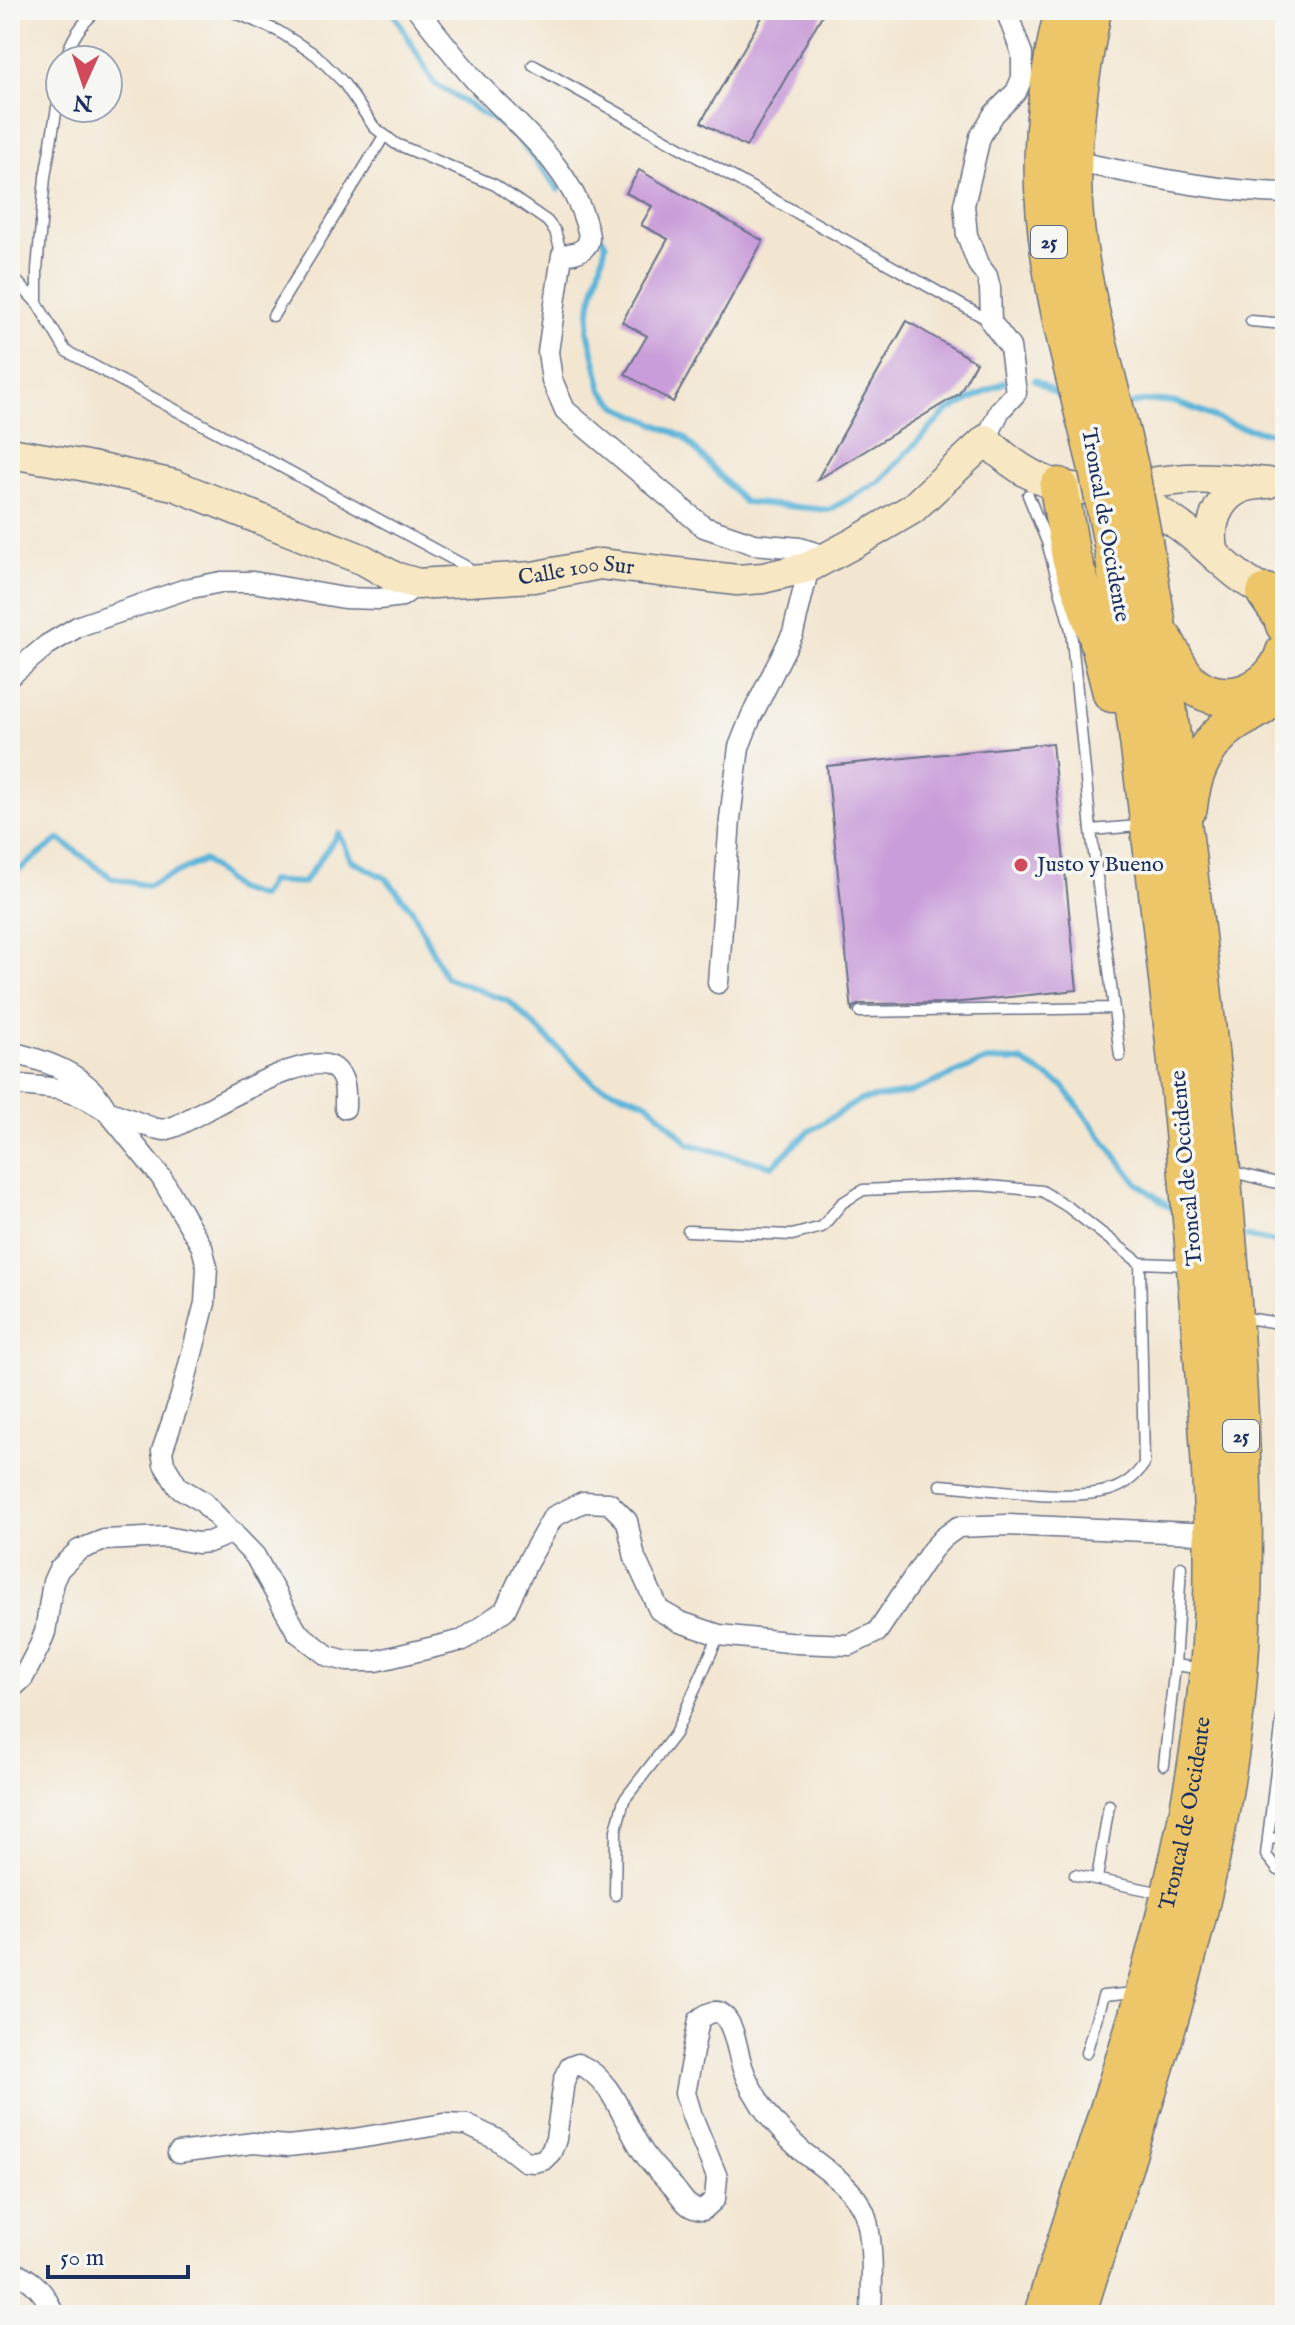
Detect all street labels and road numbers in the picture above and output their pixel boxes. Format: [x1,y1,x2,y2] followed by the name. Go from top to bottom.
[1031,226,1067,258] road number: 25
[1074,426,1136,624] street label: Troncal de Occidente
[517,550,636,592] street label: Calle 100 Sur
[1164,1069,1210,1267] street label: Troncal de Occidente
[1223,1420,1259,1452] road number: 25
[1153,1715,1218,1913] street label: Troncal de Occidente

